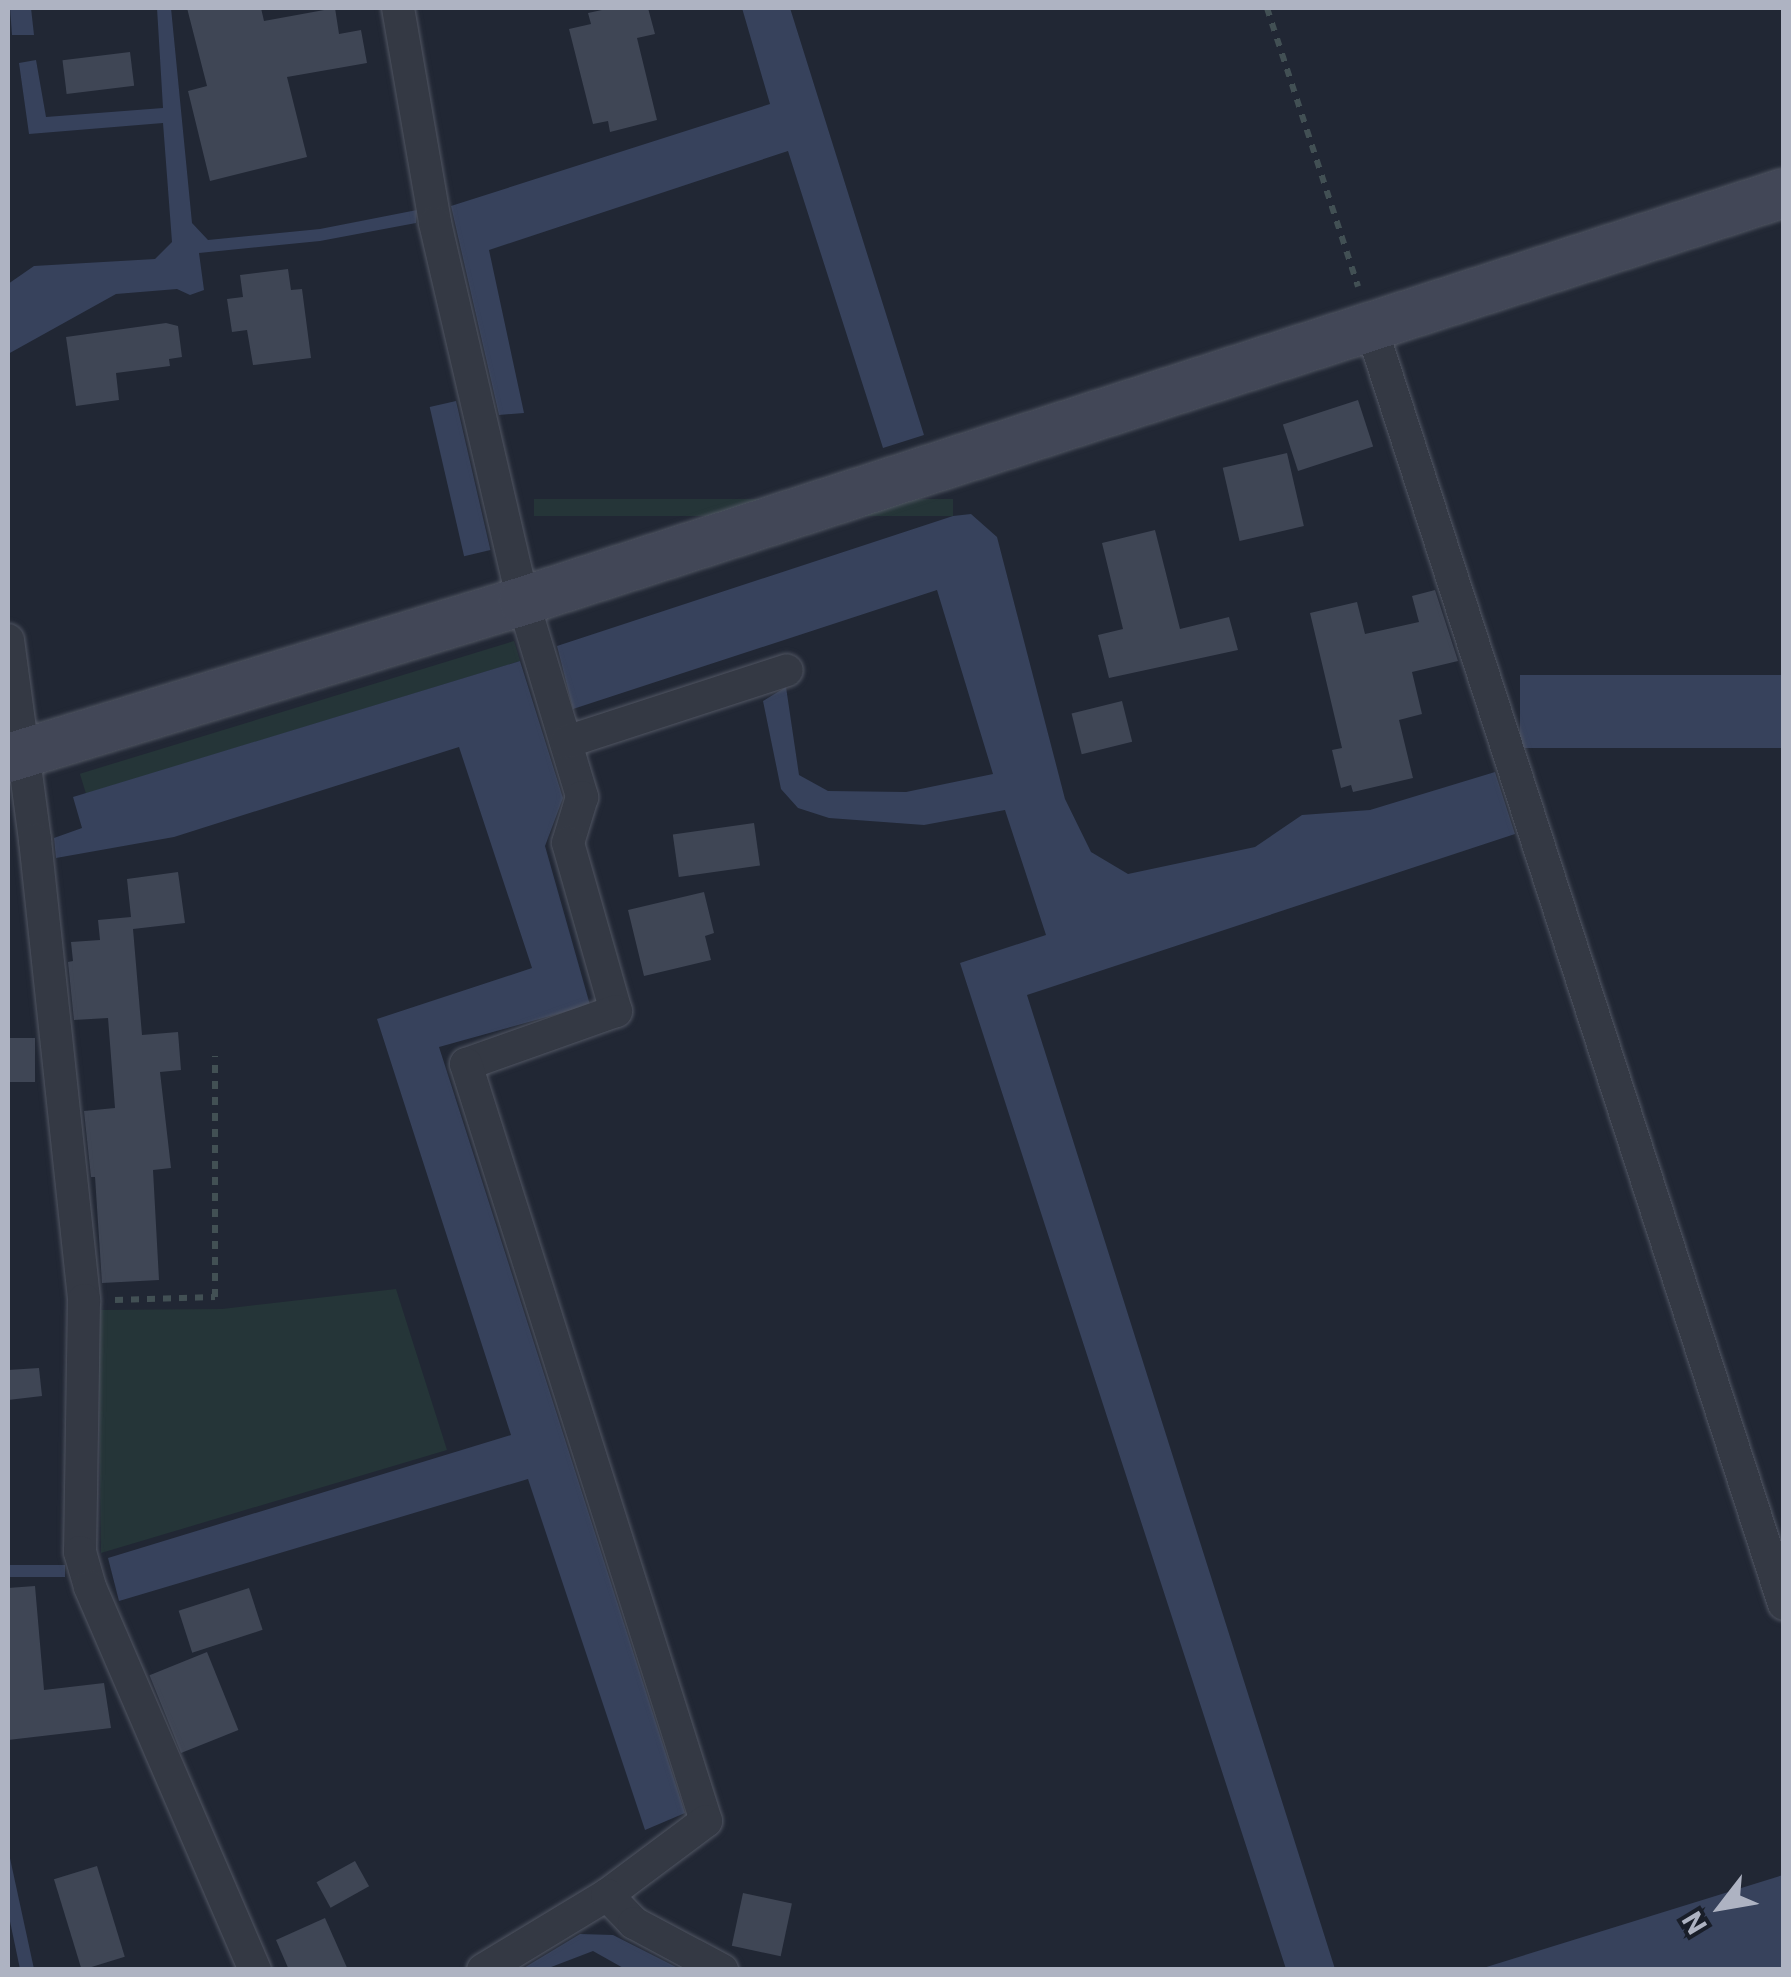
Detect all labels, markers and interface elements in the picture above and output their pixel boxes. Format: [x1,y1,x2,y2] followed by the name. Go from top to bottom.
[1671,1857,1771,1957] north arrow
[1676,1906,1714,1940] text: N

